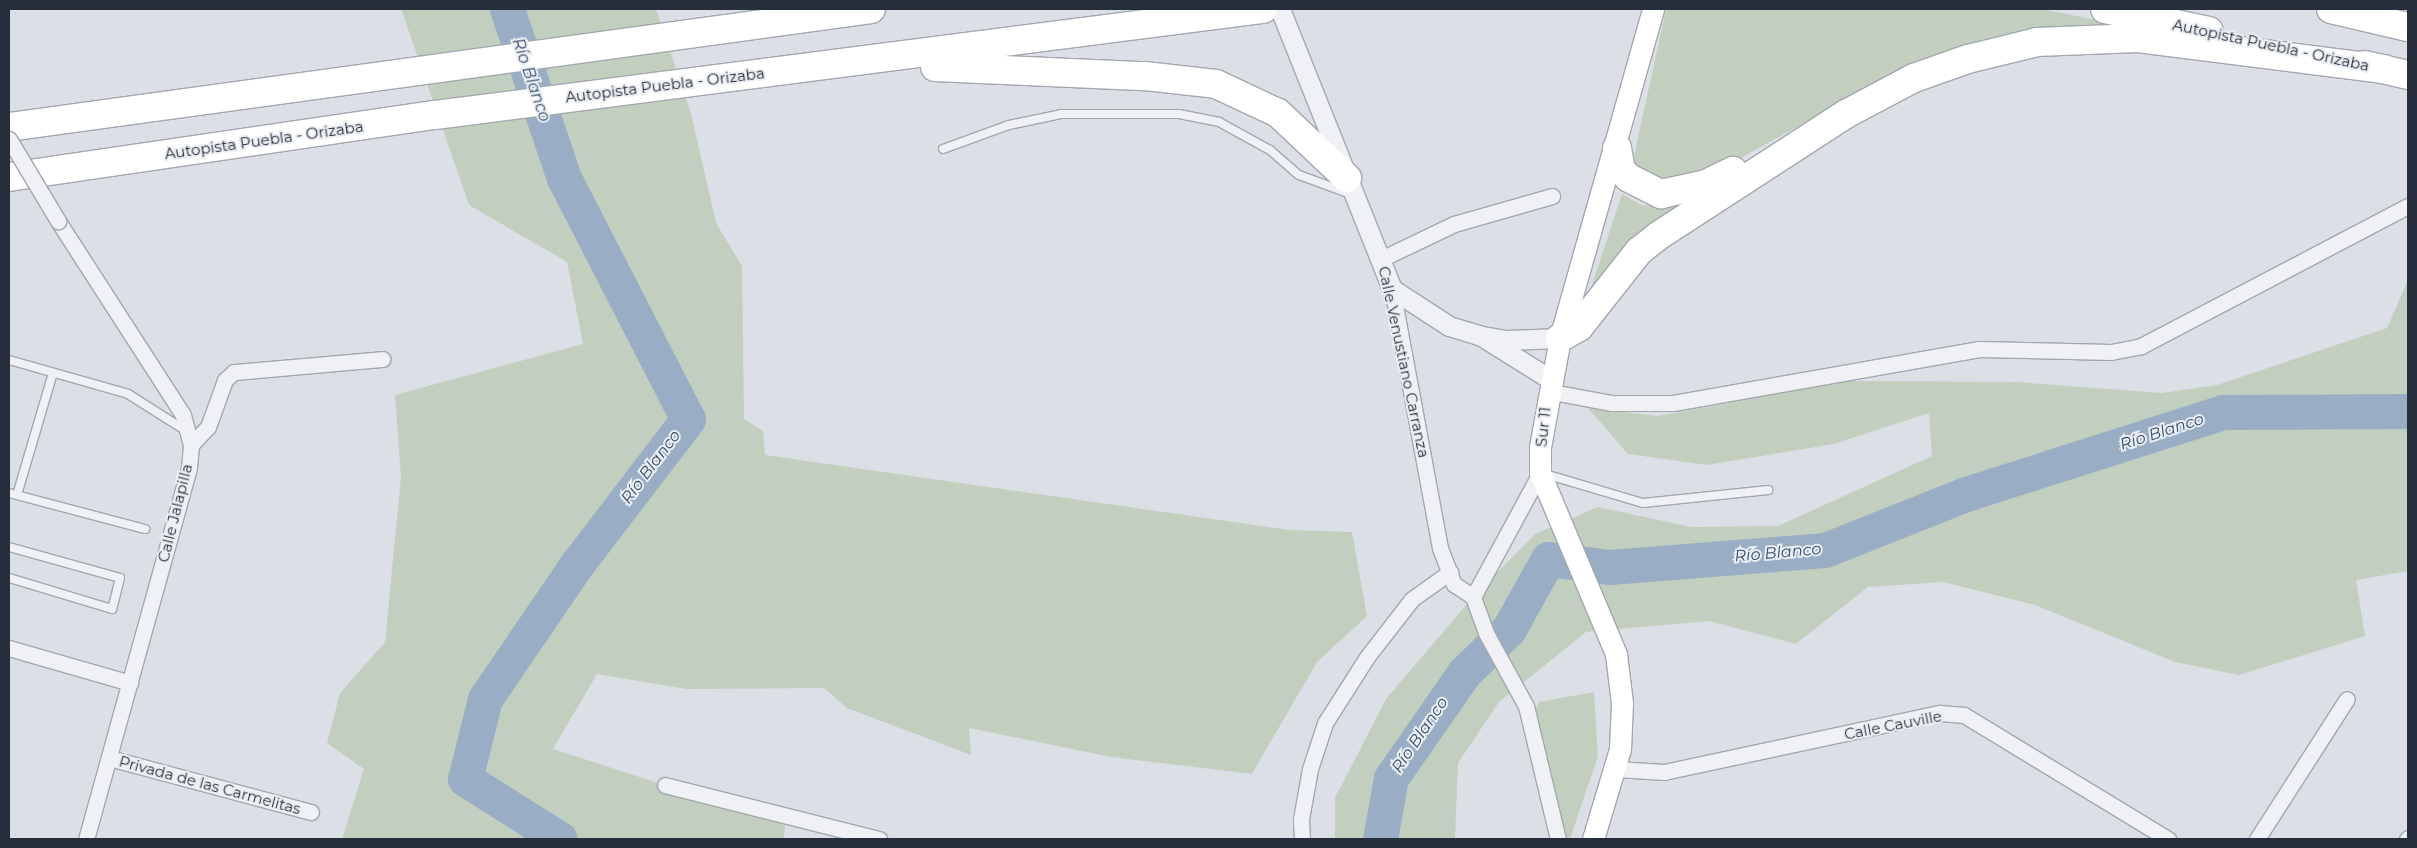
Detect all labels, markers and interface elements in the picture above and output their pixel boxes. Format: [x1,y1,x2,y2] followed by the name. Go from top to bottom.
[2171,15,2371,75] street label: Autopista Puebla - Orizaba
[508,36,554,124] water label: Río Blanco
[564,64,766,106] street label: Autopista Puebla - Orizaba
[163,117,365,163] street label: Autopista Puebla - Orizaba
[1375,265,1433,459] street label: Calle Venustiano Carranza
[1532,406,1554,448] street label: Sur 11
[2118,409,2206,455] water label: Río Blanco
[617,426,685,508] water label: Río Blanco
[154,462,196,564] street label: Calle Jalapilla
[1734,540,1822,566] water label: Río Blanco
[1388,694,1452,776] water label: Río Blanco
[1843,707,1943,743] street label: Calle Cauville
[117,752,303,818] street label: Privada de las Carmelitas

